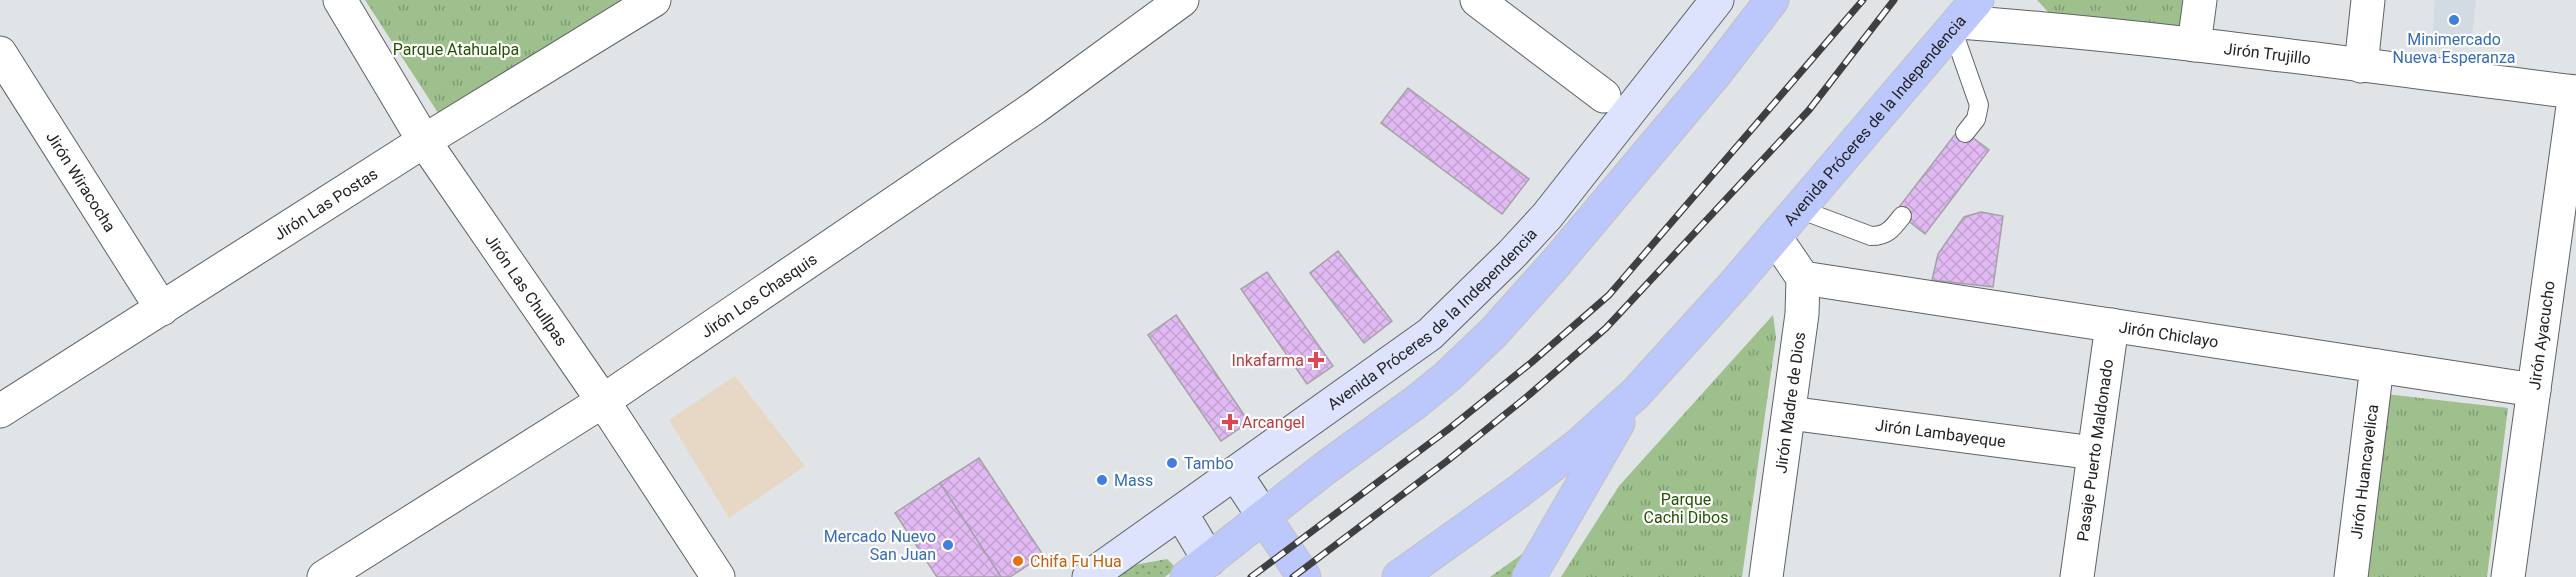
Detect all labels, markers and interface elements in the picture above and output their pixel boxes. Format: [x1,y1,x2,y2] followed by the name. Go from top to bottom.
[1780,11,1970,229] street label: Avenida Próceres de la Independencia
[2447,13,2461,27] marker: Minimercado Nueva Esperanza
[2392,30,2516,67] place label: Minimercado Nueva Esperanza
[2223,39,2312,68] street label: Jirón Trujillo
[393,40,519,59] park label: Parque Atahualpa
[42,128,120,235] street label: Jirón Wiracocha
[271,164,381,244] street label: Jirón Las Postas
[1324,224,1541,414] street label: Avenida Próceres de la Independencia
[481,231,571,350] street label: Jirón Las Chullpas
[697,250,821,342] street label: Jirón Los Chasquis
[2525,280,2559,391] street label: Jirón Ayacucho
[2118,318,2220,352] street label: Jirón Chiclayo
[1771,331,1809,475] street label: Jirón Madre de Dios
[1232,351,1304,370] place label: Inkafarma
[1309,353,1323,367] marker: Inkafarma
[2073,358,2117,543] street label: Pasaje Puerto Maldonado
[2347,403,2382,540] street label: Jirón Huancavelica
[1242,413,1305,432] place label: Arcangel
[1223,415,1237,429] marker: Arcangel
[1874,415,2007,451] street label: Jirón Lambayeque
[1184,454,1234,473] place label: Tambo
[1165,456,1179,470] marker: Tambo
[1114,471,1153,490] place label: Mass
[1095,473,1109,487] marker: Mass
[1644,490,1728,527] park label: Parque Cachi Dibos
[824,527,936,564] place label: Mercado Nuevo San Juan
[941,538,955,552] marker: Mercado Nuevo San Juan
[1030,552,1122,571] place label: Chifa Fu Hua
[1011,554,1025,568] marker: Chifa Fu Hua

